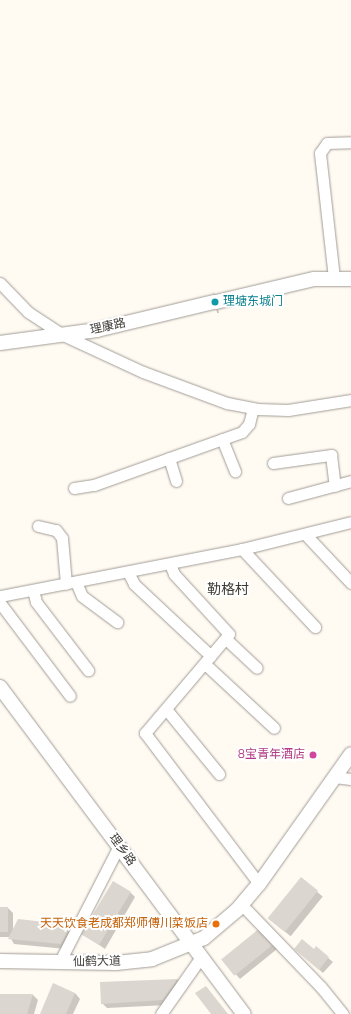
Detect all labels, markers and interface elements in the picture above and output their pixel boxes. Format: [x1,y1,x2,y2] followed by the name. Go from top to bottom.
[223,295,283,309] place label: 理塘东城门
[210,297,220,307] marker: 理塘东城门
[89,316,127,338] street label: 理康路
[207,582,249,598] district label: 勒格村
[238,748,305,762] place label: 8宝青年酒店
[308,750,318,760] marker: 8宝青年酒店
[106,831,138,869] street label: 理乡路
[40,917,208,931] place label: 天天饮食老成都郑师傅川菜饭店
[211,919,221,929] marker: 天天饮食老成都郑师傅川菜饭店
[73,954,121,970] street label: 仙鹤大道

